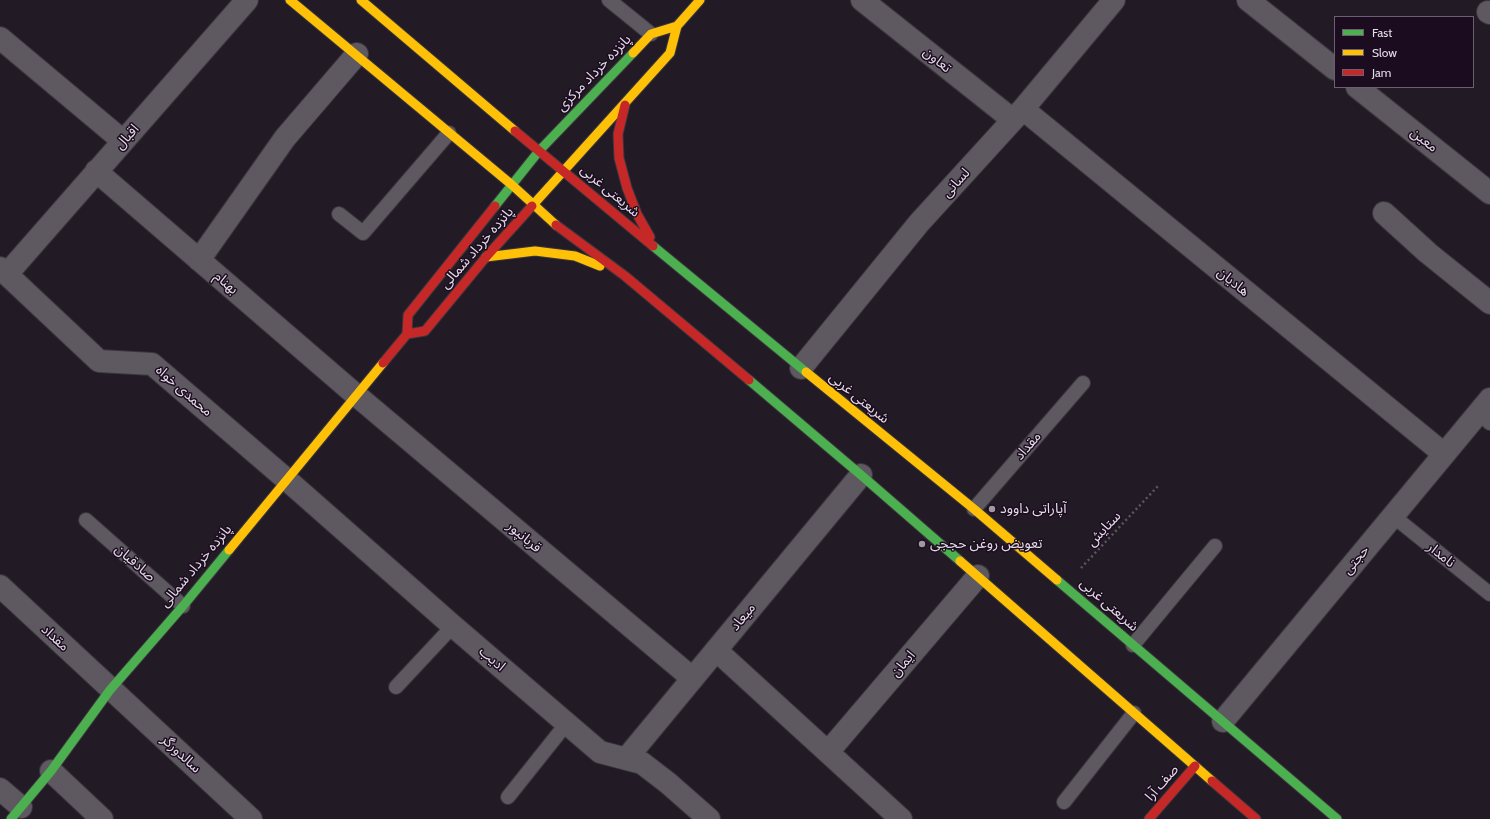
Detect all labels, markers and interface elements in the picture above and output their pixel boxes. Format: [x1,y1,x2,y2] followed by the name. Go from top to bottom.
[1334,16,1474,88] legend
[1372,25,1392,40] text: Fast
[553,31,635,115] street label: پانزده خرداد مرکزی
[920,44,954,76] street label: تعاون
[1372,45,1397,60] text: Slow
[1372,65,1391,80] text: Jam
[111,121,143,153] street label: اقبال
[1407,124,1441,156] street label: معین
[577,161,643,221] street label: شریعتی غربی
[938,165,974,201] street label: لسانی
[437,204,517,292] street label: پانزده خرداد شمالی
[1213,264,1253,300] street label: هادیان
[210,268,242,298] street label: بهنام
[152,362,216,420] street label: محمدی خواه
[826,369,892,427] street label: شریعتی غربی
[1011,429,1045,463] street label: مقداد
[1000,501,1067,517] place label: آپاراتی داوود
[987,504,997,514] marker: آپاراتی داوود
[1083,508,1125,550] street label: ستایش
[503,518,545,556] street label: قربانپور
[156,521,236,611] street label: پانزده خرداد شمالی
[930,536,1043,552] place label: تعویض روغن حججی
[917,539,927,549] marker: تعویض روغن حججی
[1424,539,1458,571] street label: نامدار
[111,541,159,585] street label: صادقیان
[1339,542,1373,578] street label: حجتی
[1076,575,1142,635] street label: شریعتی غربی
[727,600,759,634] street label: میعاد
[38,621,72,655] street label: مقداد
[475,643,509,675] street label: ادیب
[887,647,919,681] street label: ایمان
[158,731,204,777] street label: سالدورگر
[1142,761,1182,805] street label: صف آرا

